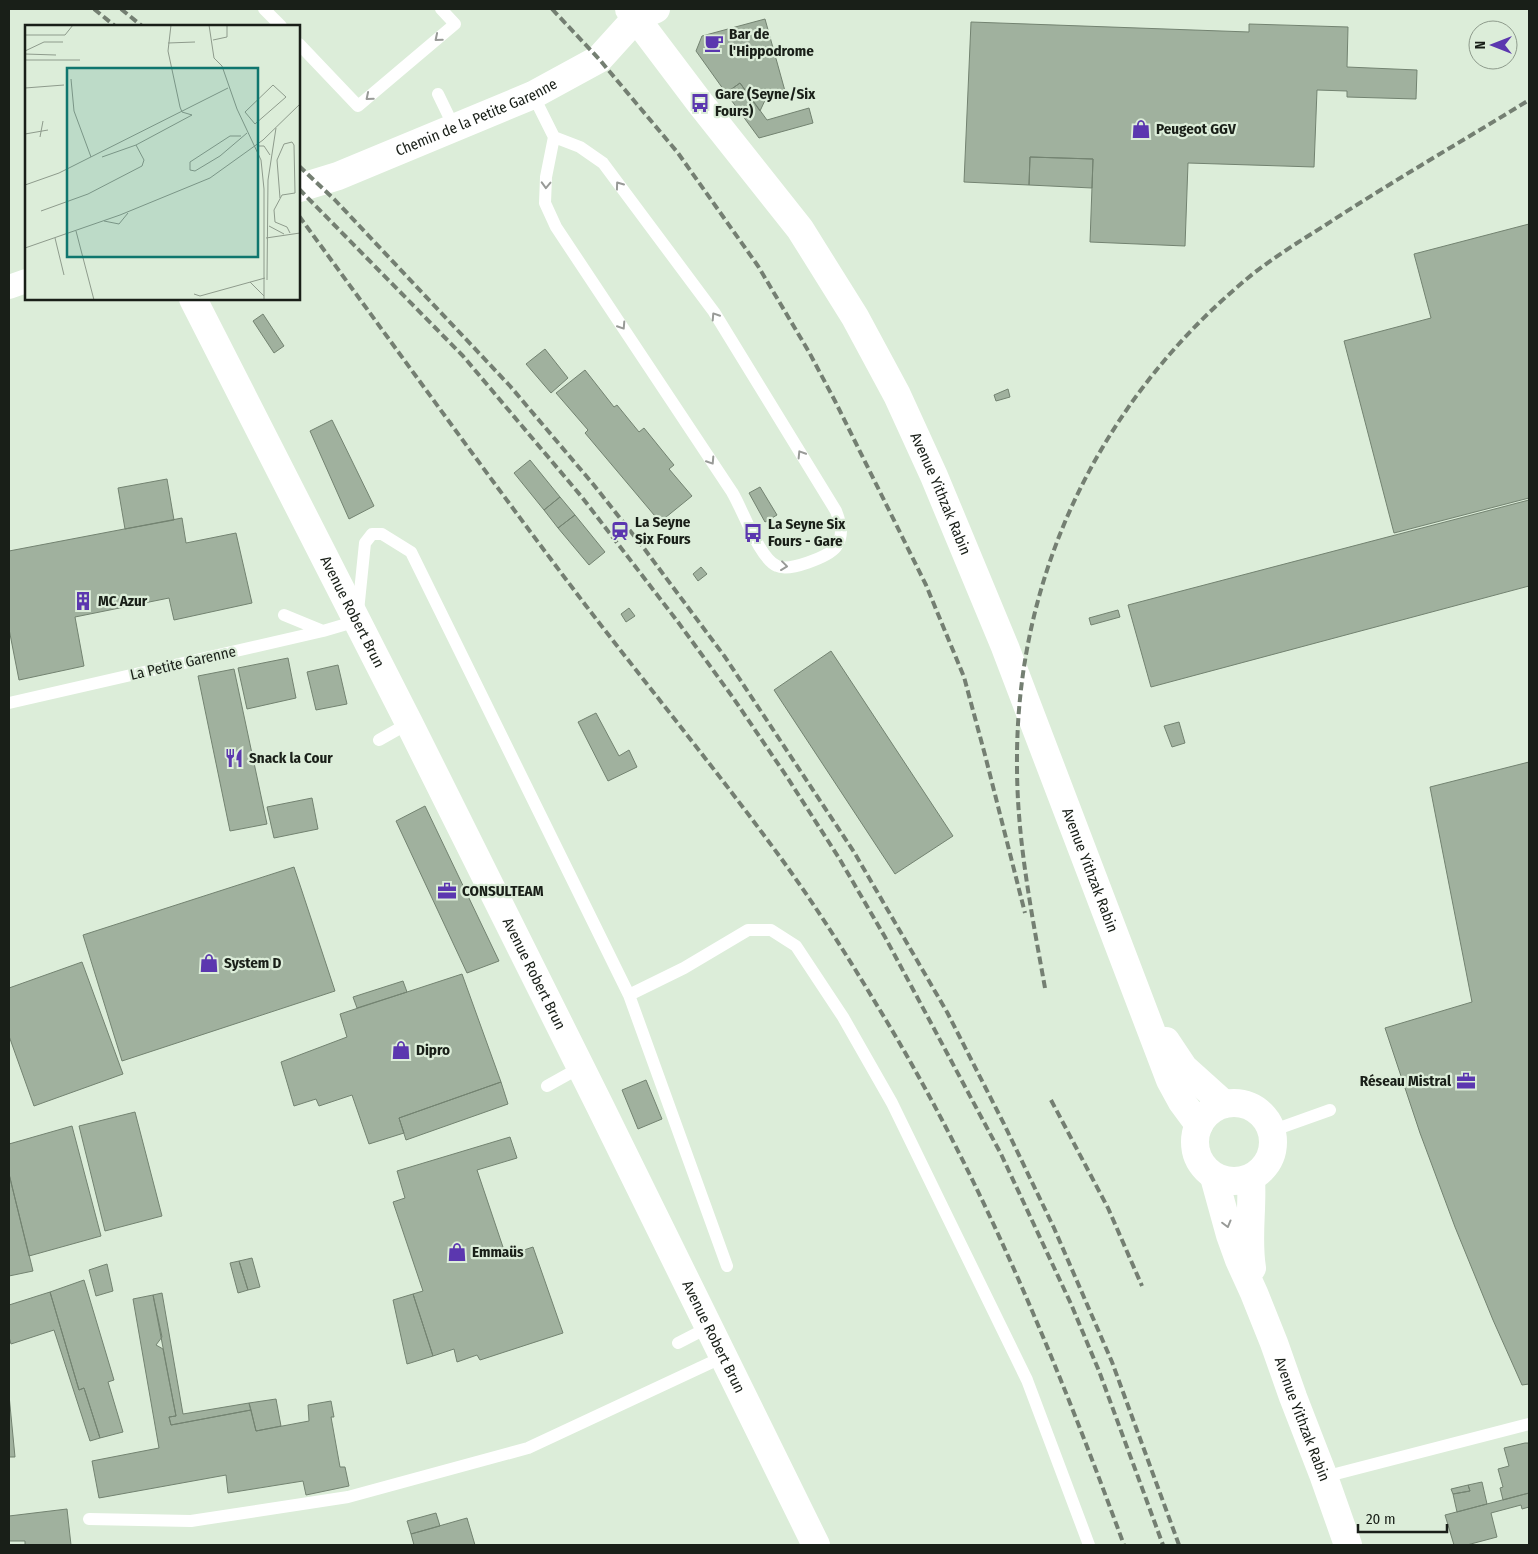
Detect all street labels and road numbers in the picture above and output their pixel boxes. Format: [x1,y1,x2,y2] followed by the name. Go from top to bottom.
[393,75,560,160] street label: Chemin de la Petite Garenne
[906,430,975,558] street label: Avenue Yithzak Rabin
[316,553,388,671] street label: Avenue Robert Brun
[128,642,238,684] street label: La Petite Garenne
[1058,806,1122,935] street label: Avenue Yithzak Rabin
[499,915,569,1033] street label: Avenue Robert Brun
[678,1278,749,1396] street label: Avenue Robert Brun
[1271,1355,1334,1484] street label: Avenue Yithzak Rabin

